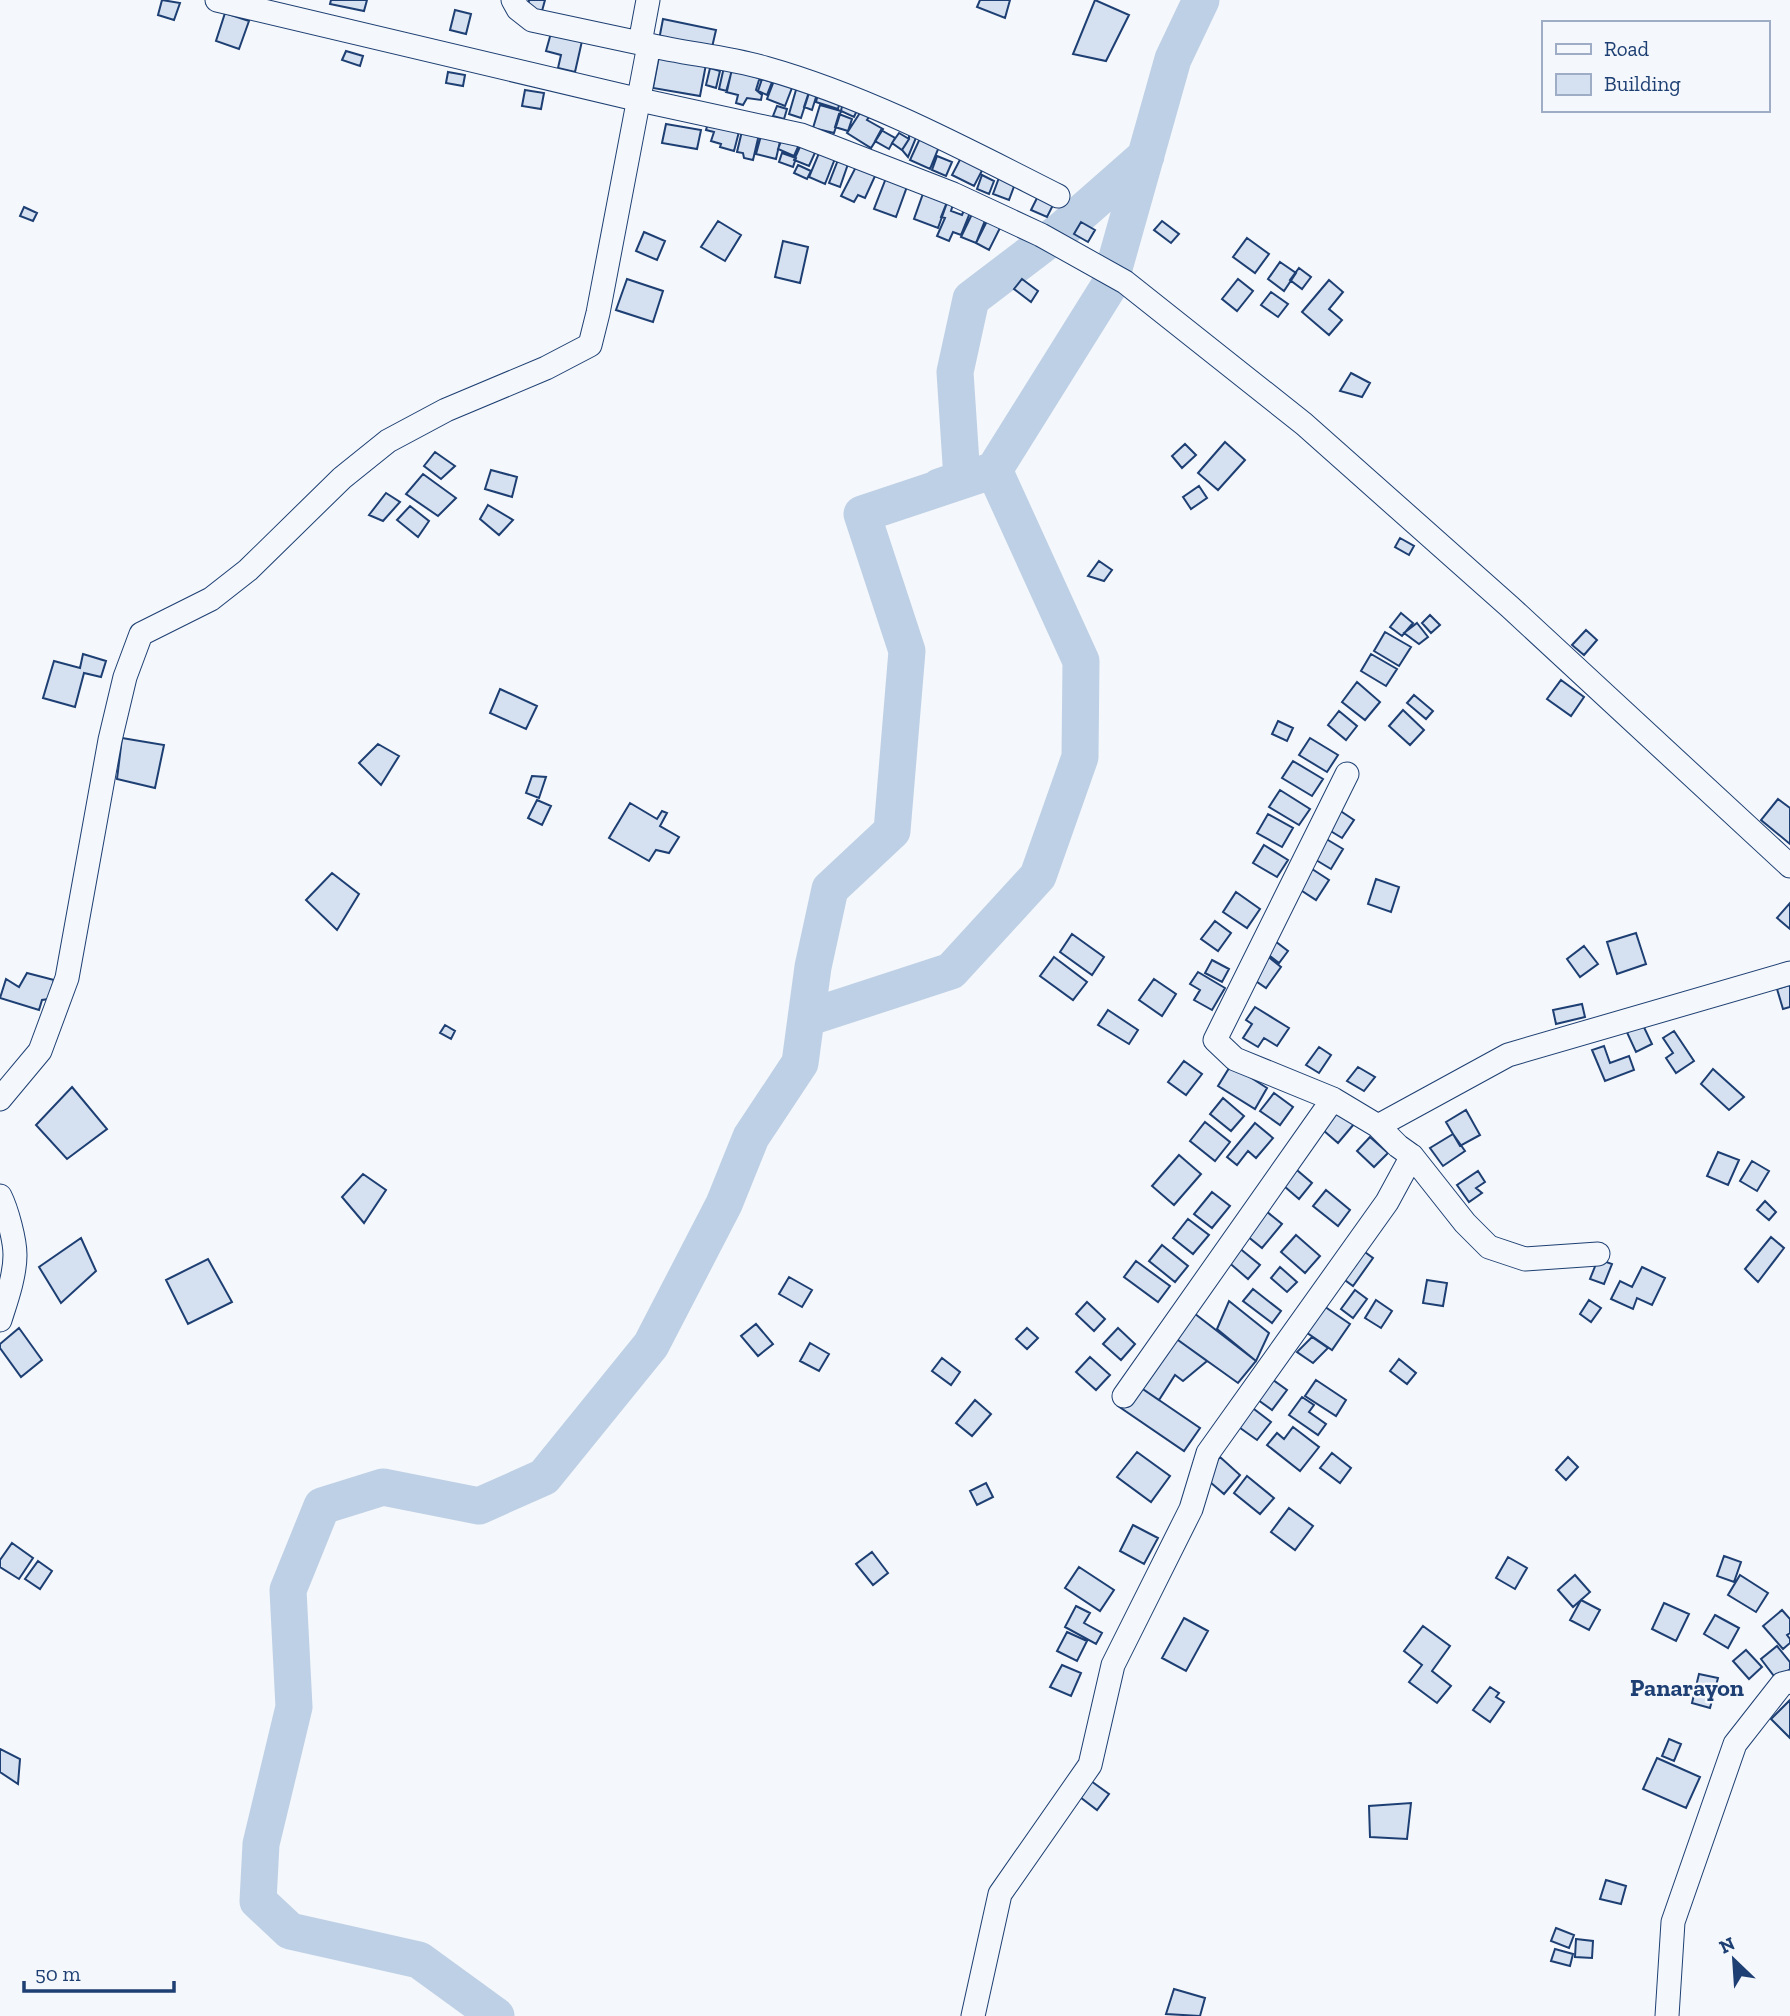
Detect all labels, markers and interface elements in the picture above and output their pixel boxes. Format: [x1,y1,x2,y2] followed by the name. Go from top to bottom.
[1542,21,1769,112] legend
[1604,36,1650,61] text: Road
[1604,71,1681,96] text: Building
[1630,1673,1744,1702] district label: Panarayon
[1699,1925,1769,1995] north arrow
[1716,1932,1738,1959] text: N
[24,1950,175,1994] scale bar
[35,1961,81,1986] text: 50 m

